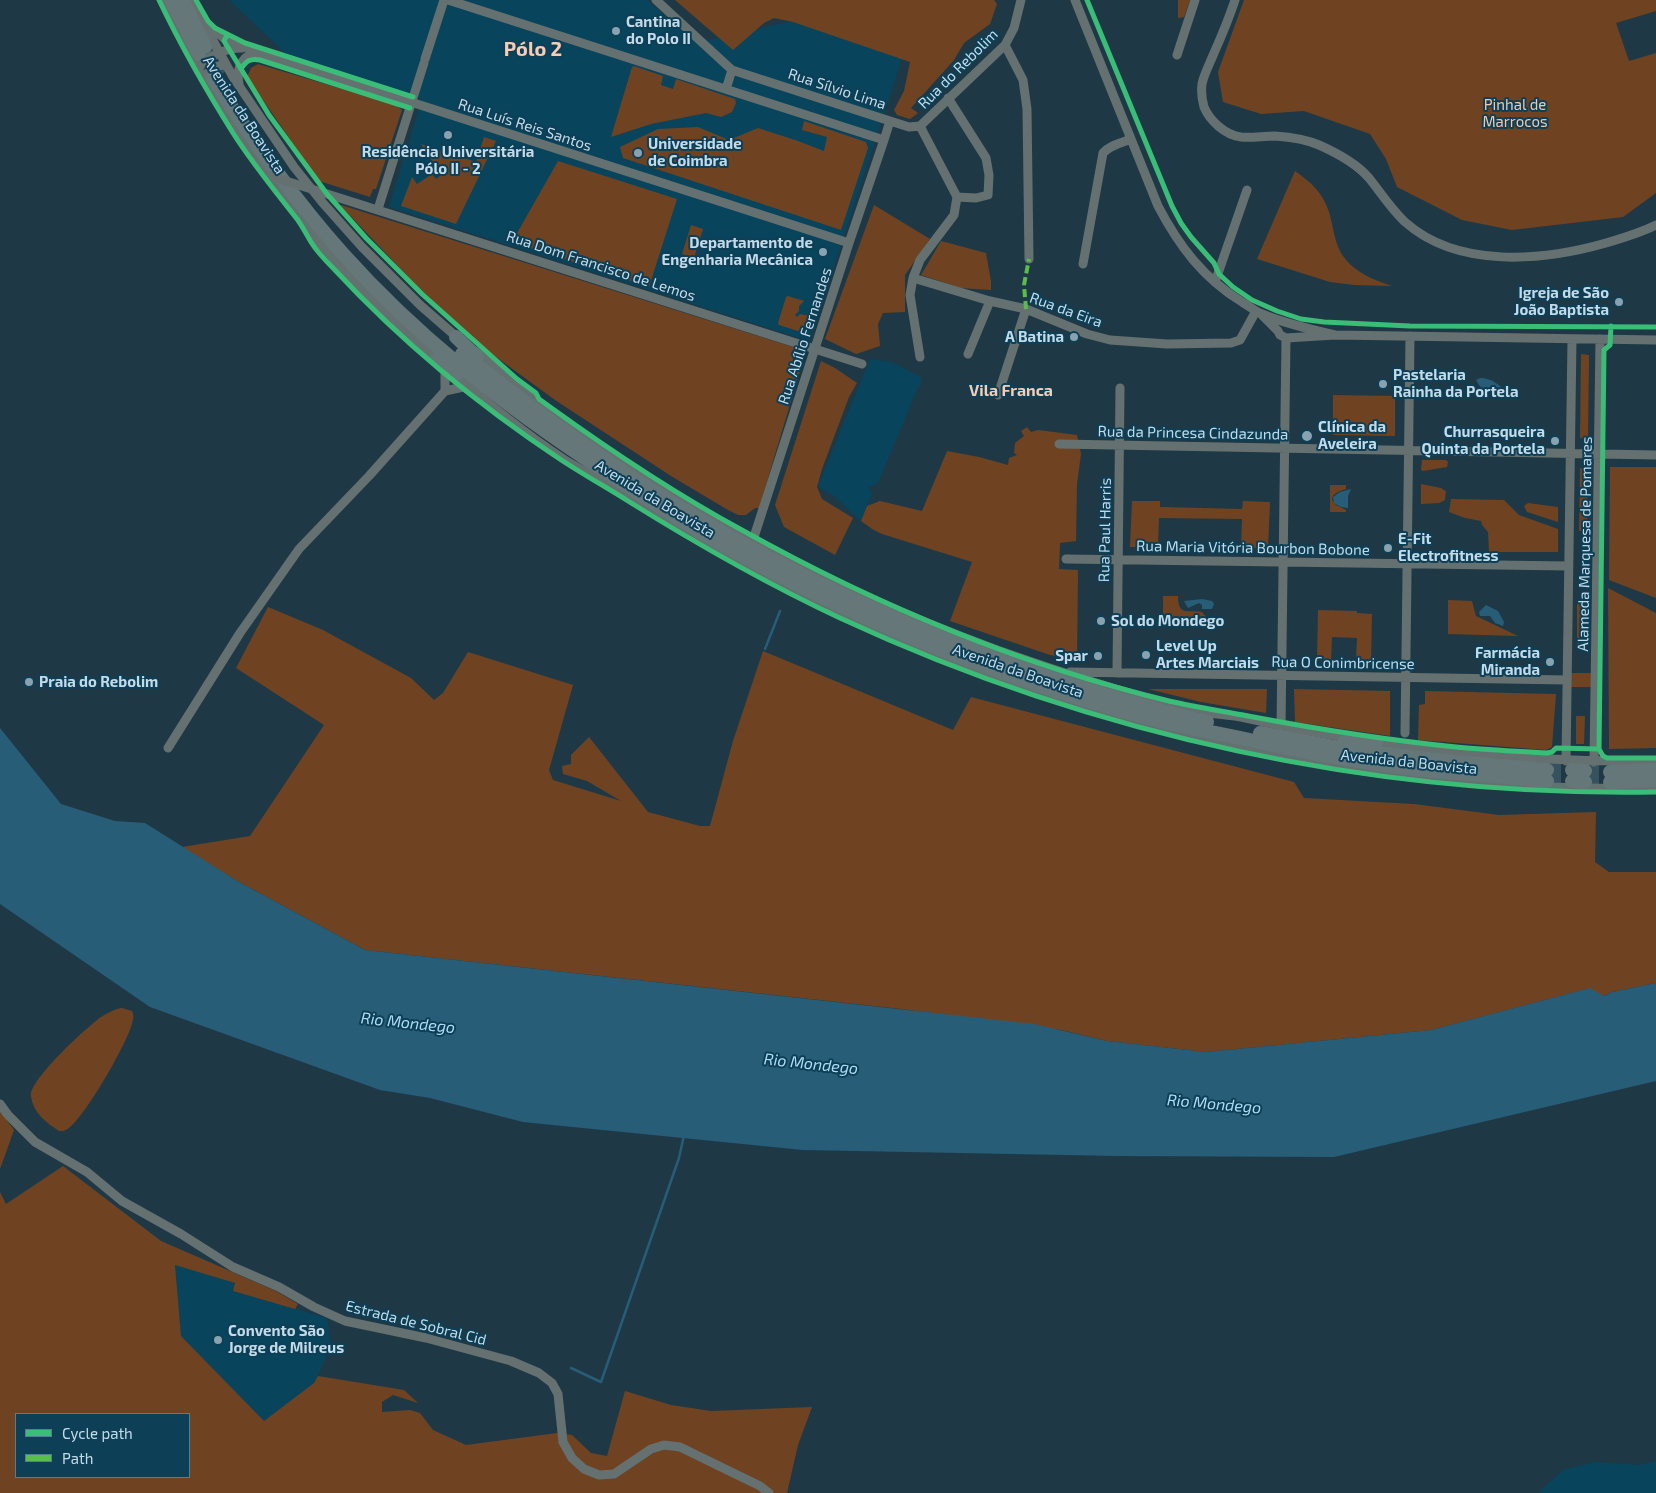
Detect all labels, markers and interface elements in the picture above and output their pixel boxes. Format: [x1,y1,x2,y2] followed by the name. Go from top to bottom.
[626,13,691,48] place label: Cantina do Polo II
[610,25,622,37] marker: Cantina do Polo II
[914,25,1002,113] street label: Rua do Rebolim
[504,37,562,61] district label: Pólo 2
[199,53,289,177] street label: Avenida da Boavista
[786,65,888,113] street label: Rua Sílvio Lima
[456,95,594,155] street label: Rua Luís Reis Santos
[1482,96,1548,131] park label: Pinhal de Marrocos
[442,129,454,141] marker: Residência Universitária Pólo II - 2
[648,135,742,170] place label: Universidade de Coimbra
[362,143,534,178] place label: Residência Universitária Pólo II - 2
[632,147,644,159] marker: Universidade de Coimbra
[504,227,698,305] street label: Rua Dom Francisco de Lemos
[662,234,813,269] place label: Departamento de Engenharia Mecânica
[817,246,829,258] marker: Departamento de Engenharia Mecânica
[774,265,836,407] street label: Rua Abílio Fernandes
[1514,284,1609,319] place label: Igreja de São João Baptista
[1027,289,1105,331] street label: Rua da Eira
[1613,296,1625,308] marker: Igreja de São João Baptista
[1005,328,1064,346] place label: A Batina
[1068,331,1080,343] marker: A Batina
[1393,366,1519,401] place label: Pastelaria Rainha da Portela
[1377,378,1389,390] marker: Pastelaria Rainha da Portela
[969,381,1053,401] district label: Vila Franca
[1318,418,1386,453] place label: Clínica da Aveleira
[1097,422,1289,444] street label: Rua da Princesa Cindazunda
[1421,423,1545,458] place label: Churrasqueira Quinta da Portela
[1300,429,1314,443] marker: Clínica da Aveleira
[1549,435,1561,447] marker: Churrasqueira Quinta da Portela
[1574,436,1596,652] street label: Alameda Marquesa de Pomares
[592,456,718,542] street label: Avenida da Boavista
[1095,478,1115,582] street label: Rua Paul Harris
[1398,530,1498,565] place label: E-Fit Electrofitness
[1136,537,1370,559] street label: Rua Maria Vitória Bourbon Bobone
[1382,542,1394,554] marker: E-Fit Electrofitness
[1111,612,1224,630] place label: Sol do Mondego
[1095,615,1107,627] marker: Sol do Mondego
[1156,637,1259,672] place label: Level Up Artes Marciais
[950,640,1086,702] street label: Avenida da Boavista
[1475,644,1540,679] place label: Farmácia Miranda
[1055,647,1088,665] place label: Spar
[1140,649,1152,661] marker: Level Up Artes Marciais
[1092,650,1104,662] marker: Spar
[1271,653,1415,673] street label: Rua O Conimbricense
[1544,656,1556,668] marker: Farmácia Miranda
[39,673,158,691] place label: Praia do Rebolim
[23,676,35,688] marker: Praia do Rebolim
[1340,746,1478,778] street label: Avenida da Boavista
[360,1009,456,1037] water label: Rio Mondego
[763,1050,859,1078] water label: Rio Mondego
[1166,1090,1262,1118] water label: Rio Mondego
[344,1297,488,1349] street label: Estrada de Sobral Cid
[228,1322,344,1357] place label: Convento São Jorge de Milreus
[212,1334,224,1346] marker: Convento São Jorge de Milreus
[15,1413,190,1478] legend
[62,1424,133,1442] text: Cycle path
[62,1449,93,1467] text: Path

